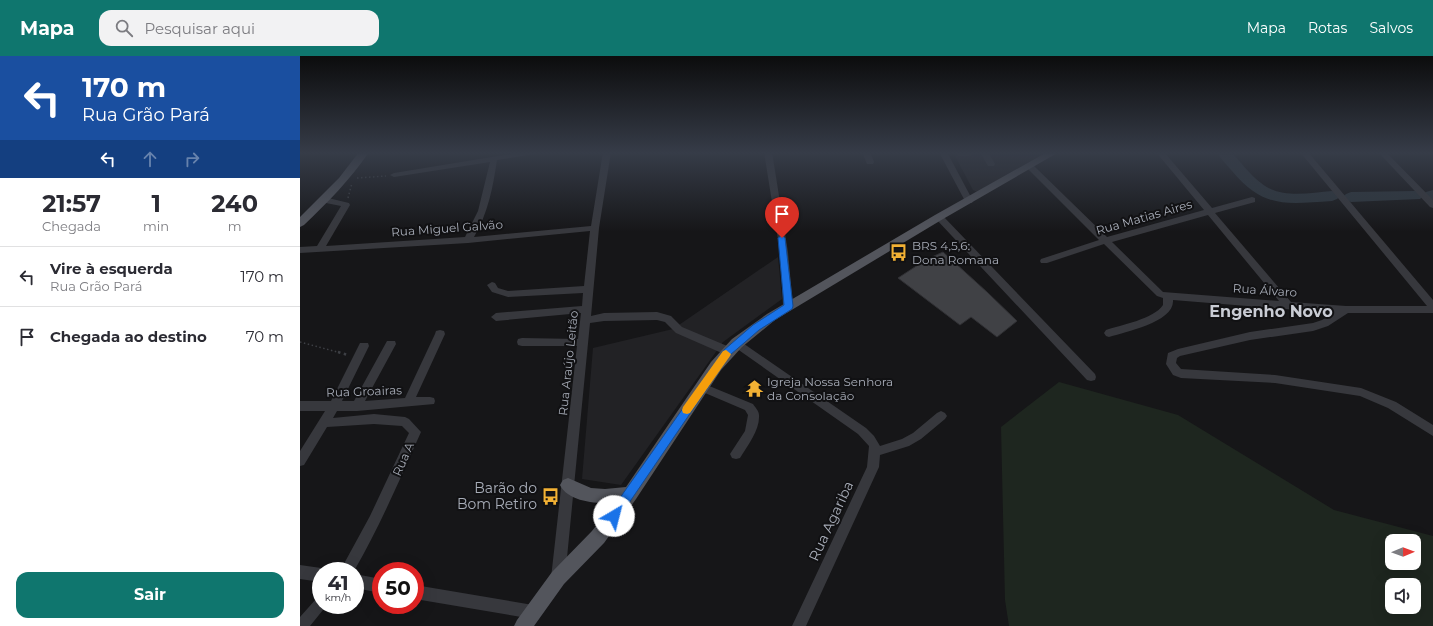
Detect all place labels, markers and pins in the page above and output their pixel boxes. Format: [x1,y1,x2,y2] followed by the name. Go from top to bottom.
[765,197,799,238] pin
[912,238,999,267] place label: BRS 4,5,6: Dona Romana
[889,242,909,262] bus stop icon: BRS 4,5,6: Dona Romana
[767,374,893,403] place label: Igreja Nossa Senhora da Consolação
[744,378,764,398] temple icon: Igreja Nossa Senhora da Consolação
[457,479,537,513] place label: Barão do Bom Retiro
[540,486,560,506] bus stop icon: Barão do Bom Retiro

